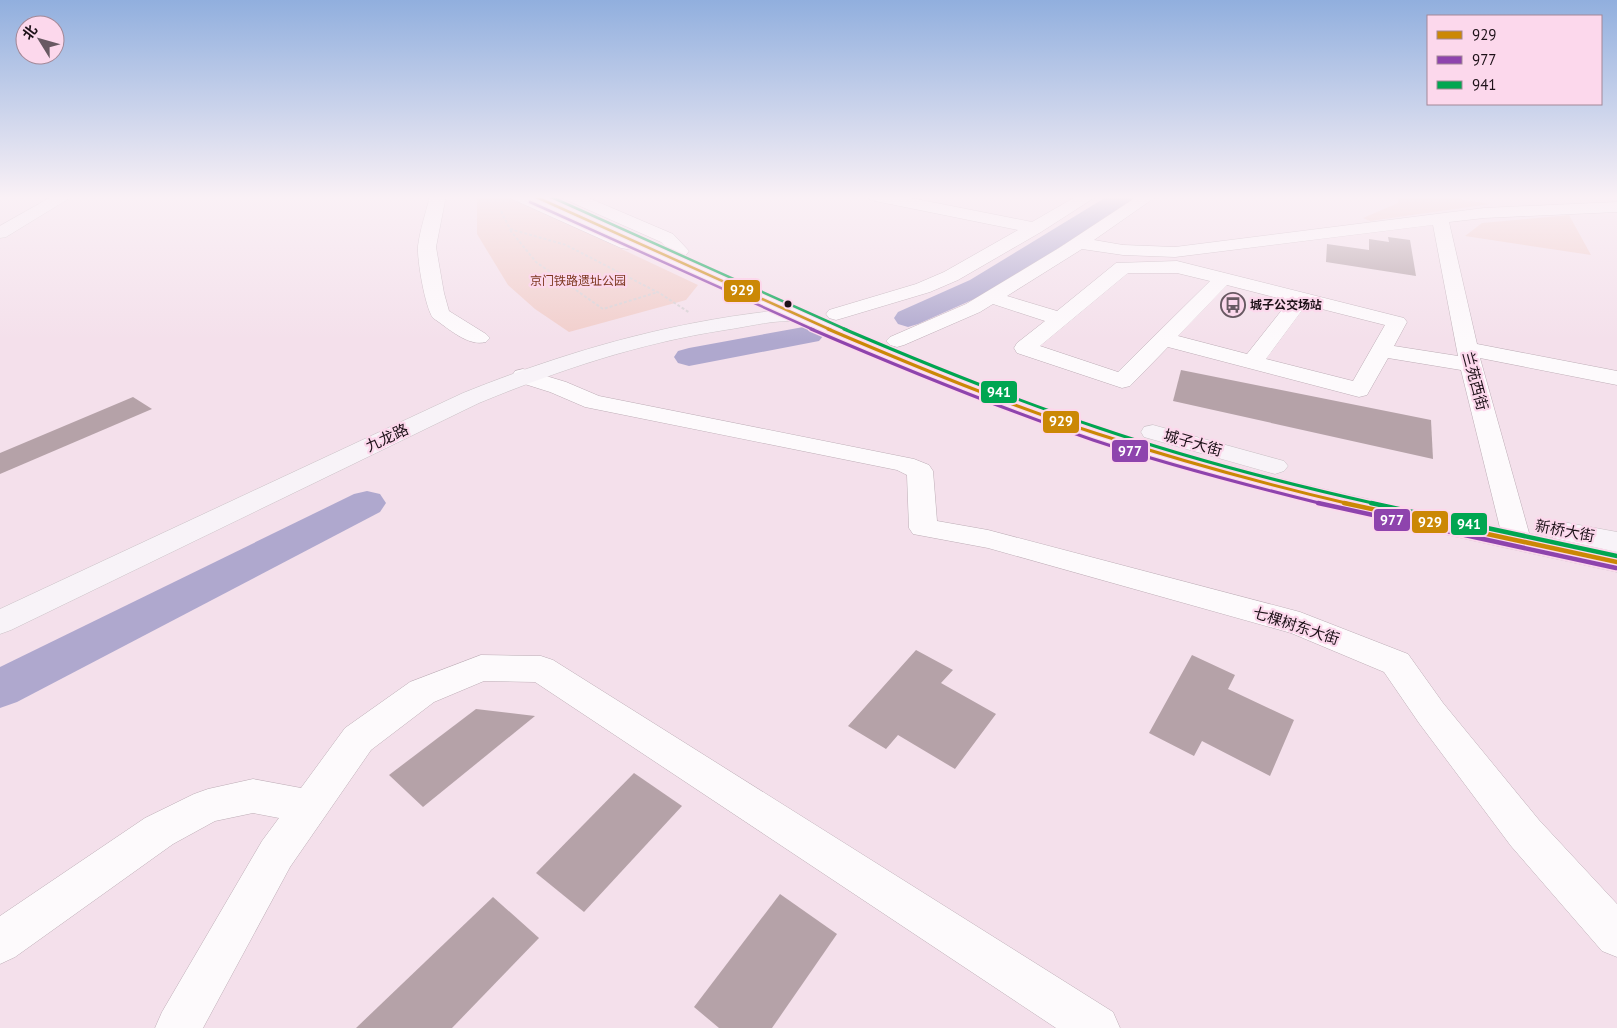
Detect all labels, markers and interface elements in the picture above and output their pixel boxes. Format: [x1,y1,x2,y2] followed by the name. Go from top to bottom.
[15,15,65,65] north arrow
[1427,15,1602,105] legend
[18,21,41,43] text: 北
[1472,25,1497,44] text: 929
[1472,50,1497,69] text: 977
[1472,75,1497,94] text: 941
[530,273,626,288] park label: 京门铁路遗址公园
[723,279,761,303] line badge: 929
[730,281,754,299] text: 929
[1220,292,1246,318] bus stop icon: 城子公交场站
[1250,297,1322,312] place label: 城子公交场站
[783,299,793,309] unlabelled marker
[1459,349,1492,412] street label: 兰苑西街
[980,380,1018,404] line badge: 941
[987,383,1011,401] text: 941
[1042,410,1080,434] line badge: 929
[1049,412,1073,430] text: 929
[362,419,411,456] street label: 九龙路
[1162,425,1225,460] street label: 城子大街
[1111,439,1149,463] line badge: 977
[1118,442,1142,460] text: 977
[1373,508,1411,532] line badge: 977
[1411,510,1449,534] line badge: 929
[1380,511,1404,529] text: 977
[1450,512,1488,536] line badge: 941
[1418,513,1442,531] text: 929
[1457,515,1481,533] text: 941
[1534,515,1596,546] street label: 新桥大街
[1250,603,1342,648] street label: 七棵树东大街

